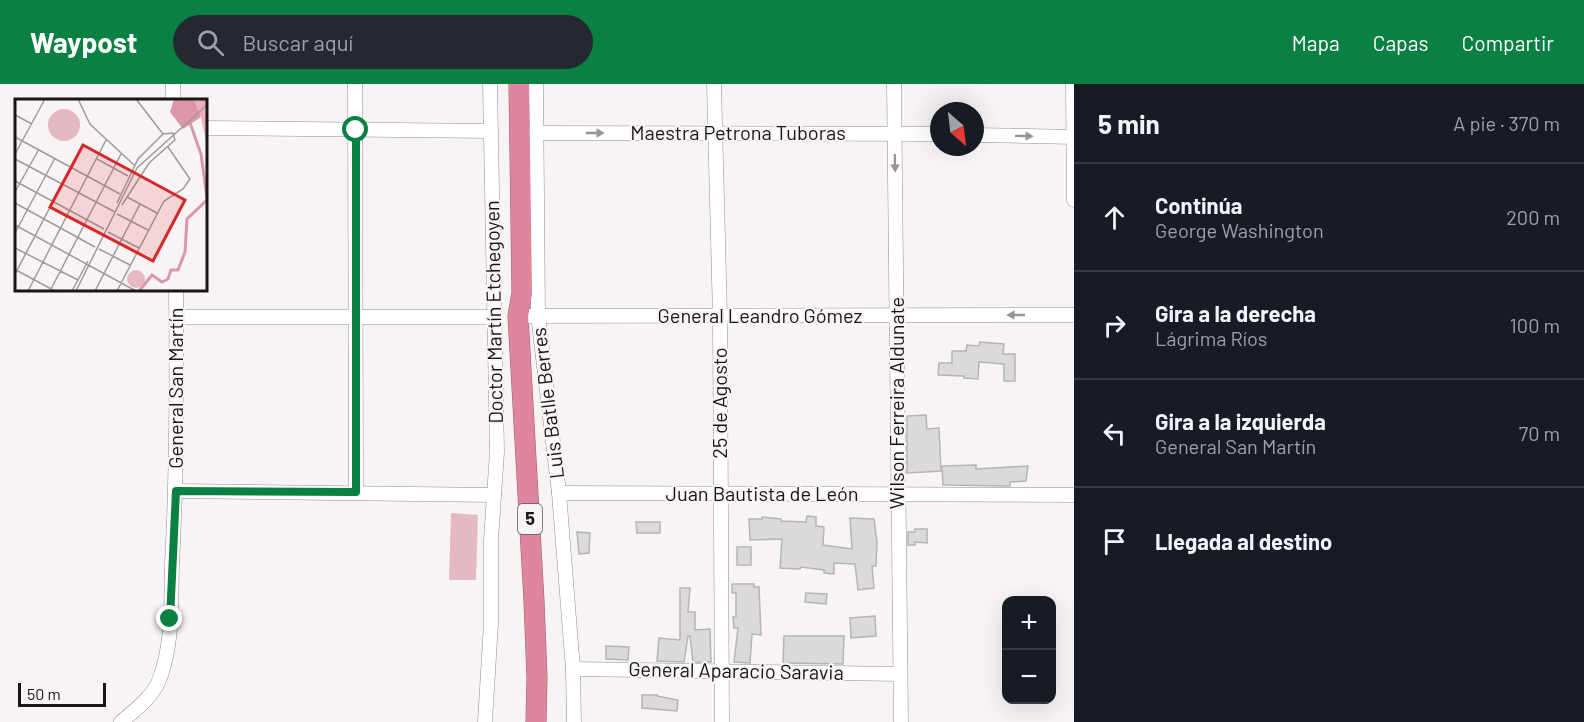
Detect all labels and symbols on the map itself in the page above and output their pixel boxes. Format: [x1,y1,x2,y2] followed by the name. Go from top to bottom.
[15,99,207,291] inset map
[930,102,984,156] north arrow
[342,116,368,142] route start
[630,120,846,144] street label: Maestra Petrona Tuboras
[585,128,604,138] one-way arrow
[1015,131,1034,141] one-way arrow
[890,154,900,173] one-way arrow
[479,200,507,424] street label: Doctor Martín Etchegoyen
[884,297,908,509] street label: Wilson Ferreira Aldunate
[658,303,863,327] street label: General Leandro Gómez
[163,307,187,469] street label: General San Martín
[1006,310,1025,320] one-way arrow
[526,326,568,480] street label: Luis Batlle Berres
[707,347,731,459] street label: 25 de Agosto
[665,481,859,505] street label: Juan Bautista de León
[518,504,542,534] road number: 5
[156,605,182,631] route end
[628,656,844,684] street label: General Aparacio Saravia
[18,680,106,708] scale bar

